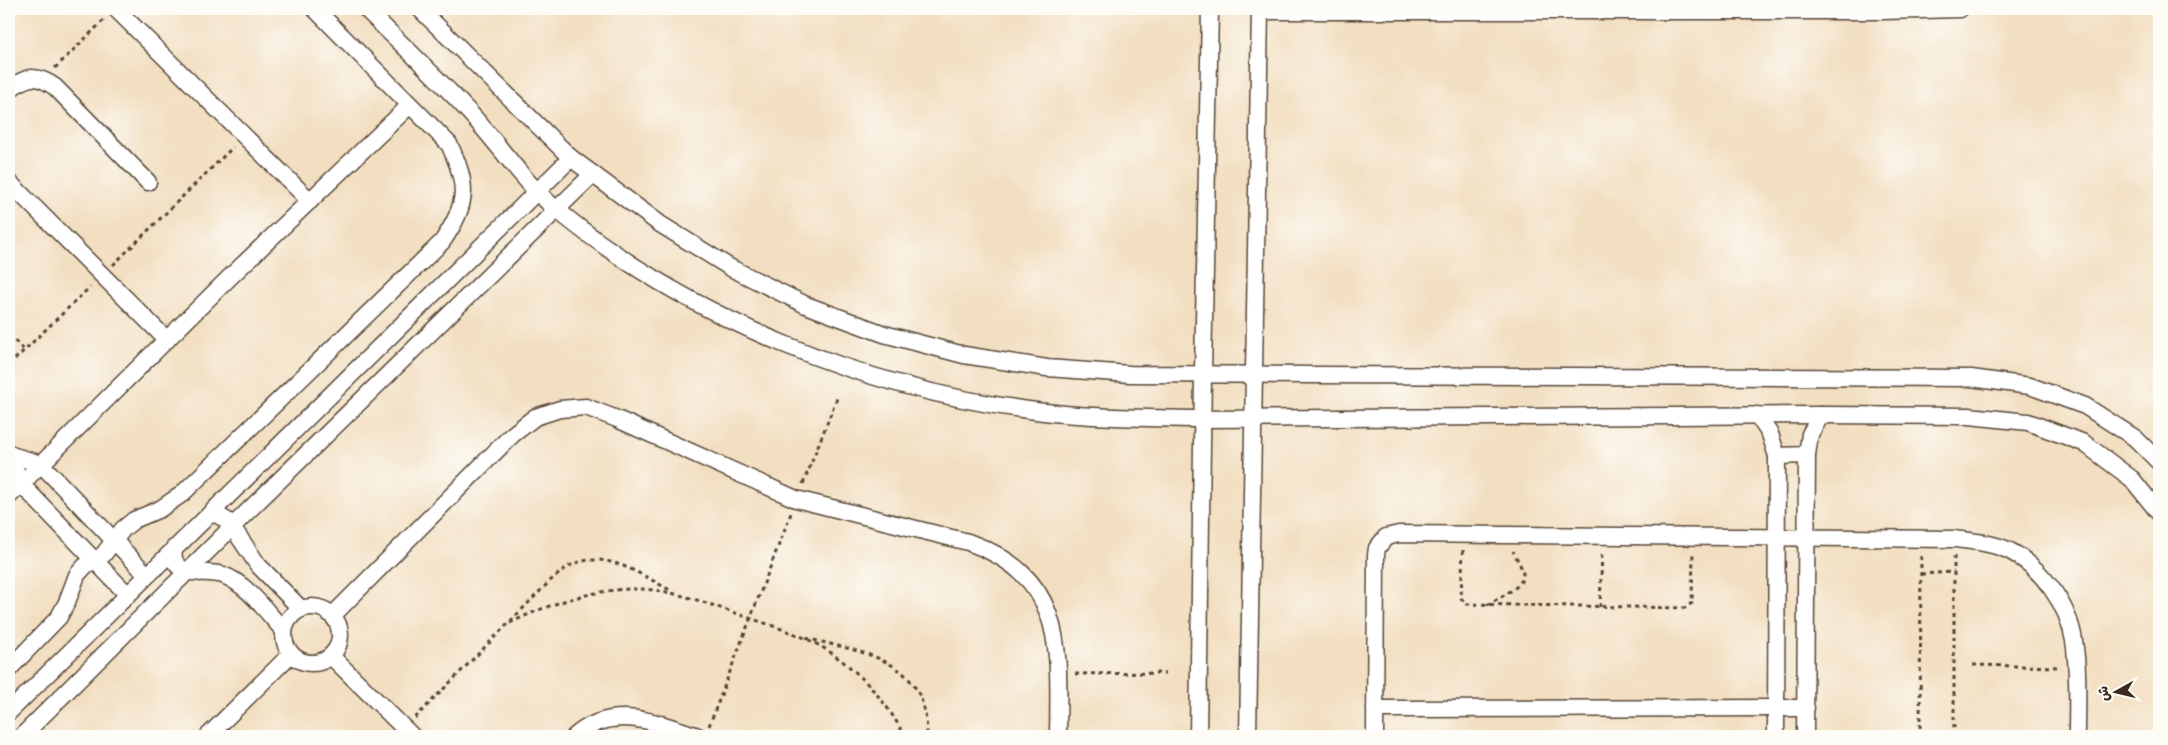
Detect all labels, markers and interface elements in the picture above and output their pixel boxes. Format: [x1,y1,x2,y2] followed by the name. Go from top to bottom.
[2090,668,2140,718] north arrow
[2094,685,2113,703] text: ش

